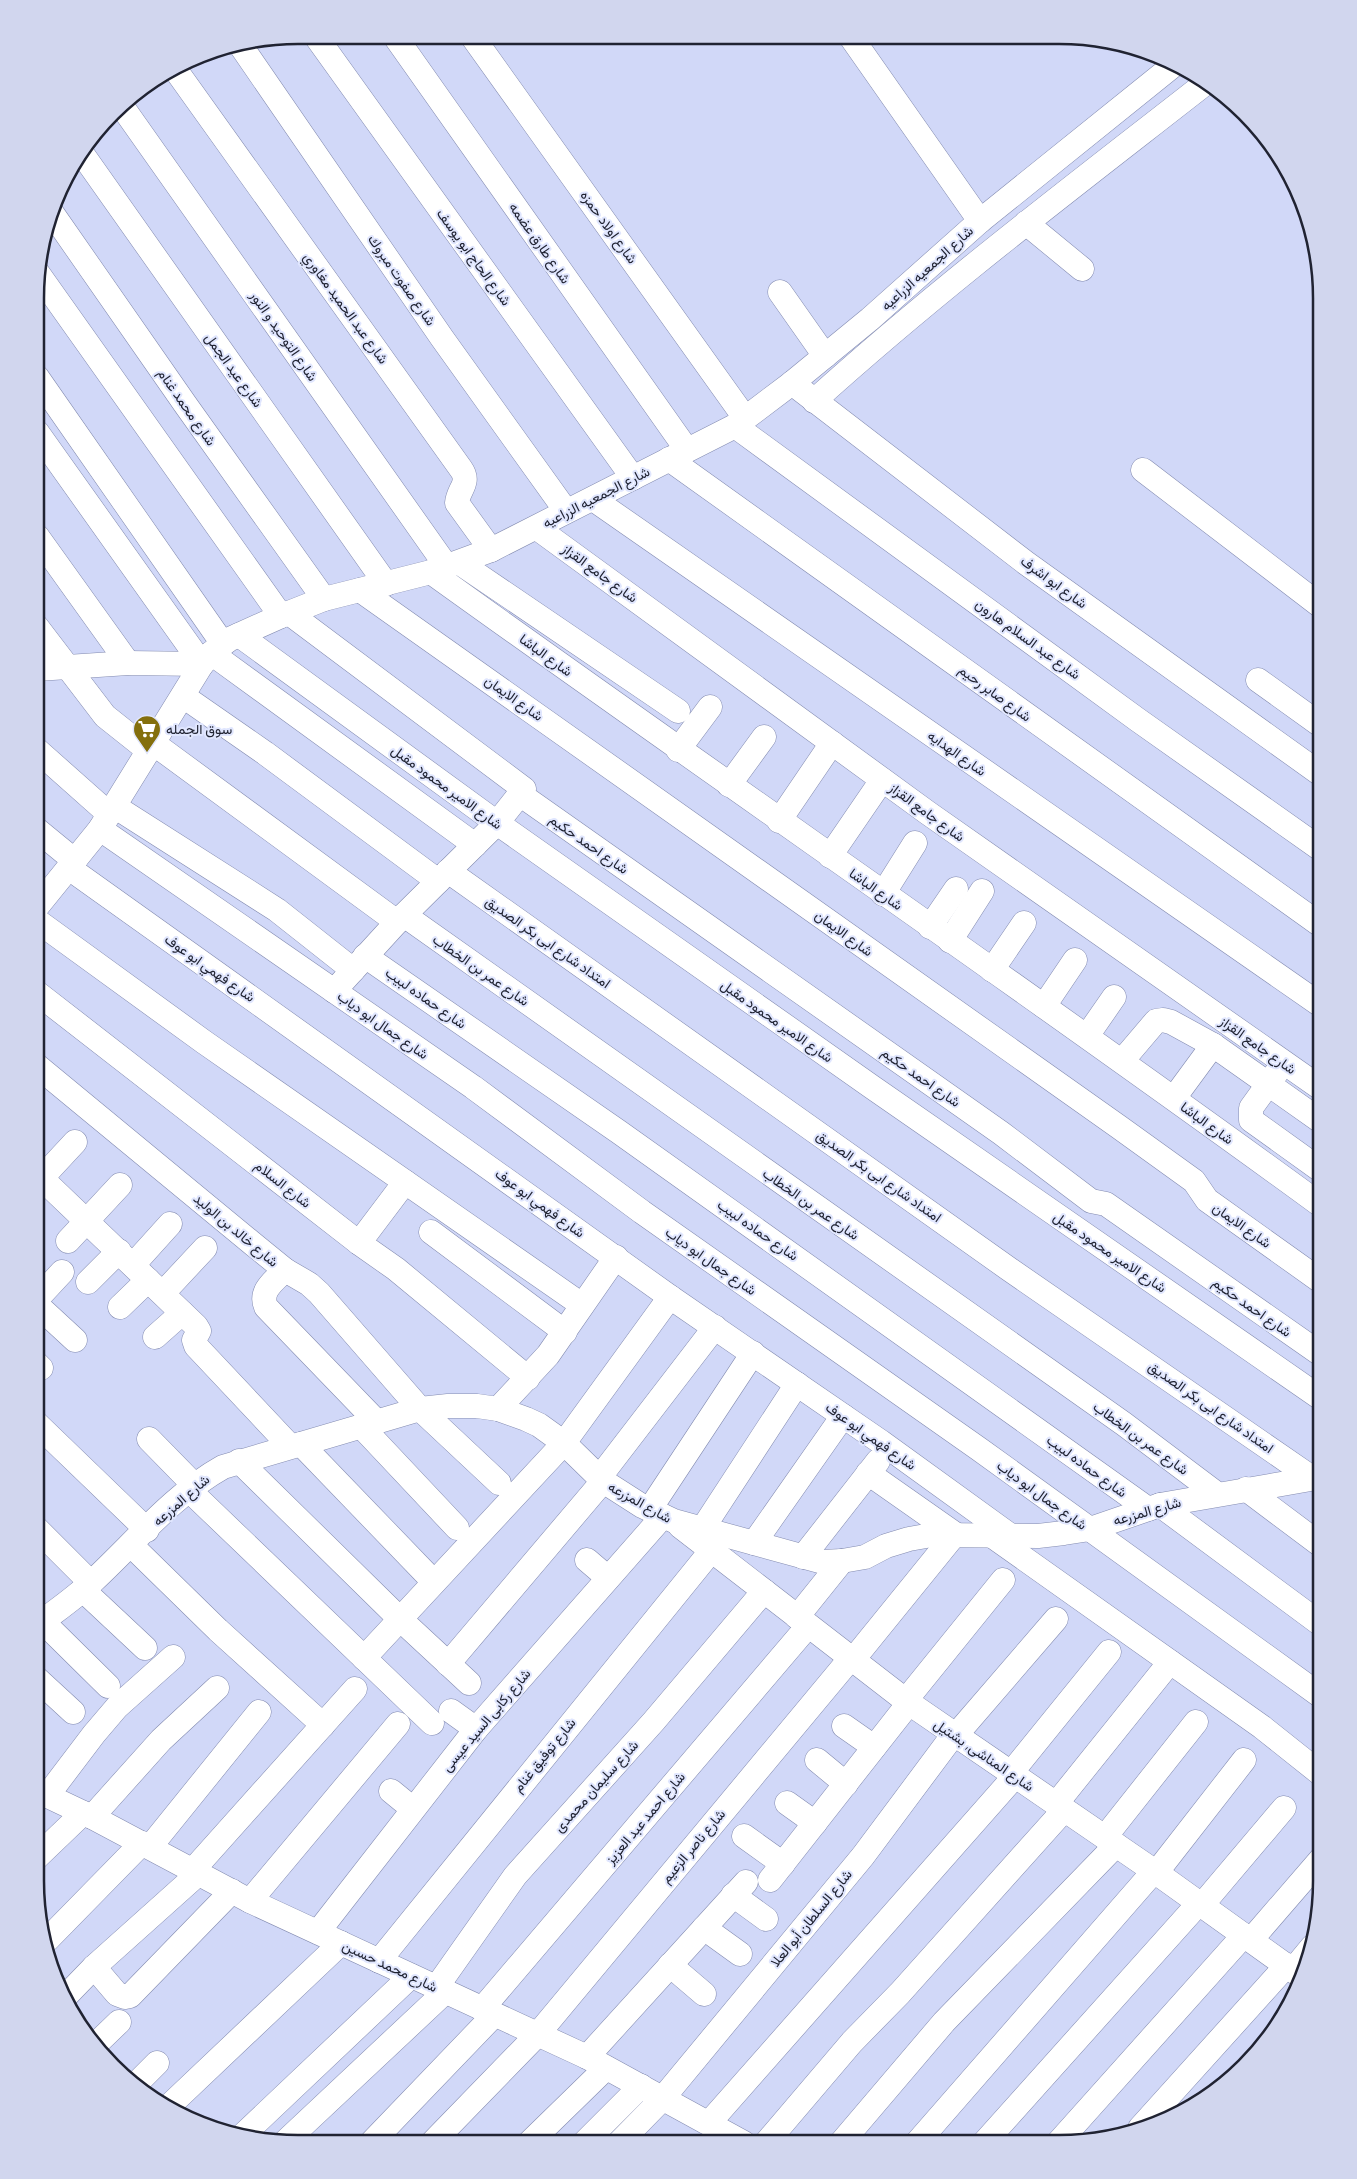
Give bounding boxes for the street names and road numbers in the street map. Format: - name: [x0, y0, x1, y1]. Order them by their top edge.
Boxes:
- street label: شارع اولاد حمزه: [575, 187, 642, 268]
- street label: شارع طارق عضمه: [504, 199, 575, 288]
- street label: شارع الحاج ابو يوسف: [431, 205, 515, 310]
- street label: شارع الجمعيه الزراعيه: [877, 222, 978, 316]
- street label: شارع صفوت مبروك: [362, 231, 440, 330]
- street label: شارع عبد الحميد مغاوري: [297, 249, 393, 369]
- street label: شارع التوحيد و النور: [244, 287, 322, 386]
- street label: شارع عيد الجمل: [199, 329, 267, 412]
- street label: شارع محمد غنام: [152, 365, 220, 450]
- street label: شارع الجمعيه الزراعيه: [539, 462, 654, 534]
- street label: شارع جامع القزاز: [557, 539, 641, 608]
- street label: شارع ابو اشرف: [1016, 552, 1091, 614]
- street label: شارع عبد السلام هارون: [971, 595, 1084, 685]
- street label: شارع الباشا: [515, 630, 576, 682]
- street label: شارع صابر رحيم: [954, 661, 1035, 727]
- street label: شارع الايمان: [480, 671, 547, 726]
- street label: شارع الهدايه: [923, 726, 990, 781]
- street label: شارع الامير محمود مقبل: [387, 741, 506, 835]
- street label: شارع جامع القزاز: [884, 778, 968, 847]
- street label: شارع احمد حكيم: [545, 810, 632, 879]
- street label: شارع الباشا: [845, 864, 906, 916]
- street label: امتداد شارع ابى بكر الصديق: [481, 892, 614, 994]
- street label: شارع الايمان: [810, 906, 877, 962]
- street label: شارع فهمي ابو عوف: [159, 930, 259, 1008]
- street label: شارع عمر بن الخطاب: [428, 930, 533, 1012]
- street label: شارع حماده لبيب: [381, 963, 470, 1034]
- street label: شارع الامير محمود مقبل: [716, 976, 837, 1068]
- street label: شارع جمال ابو دياب: [333, 987, 432, 1065]
- street label: شارع جامع القزاز: [1214, 1011, 1300, 1080]
- street label: شارع احمد حكيم: [877, 1043, 964, 1112]
- street label: شارع الباشا: [1176, 1098, 1237, 1150]
- street label: امتداد شارع ابى بكر الصديق: [812, 1126, 945, 1228]
- street label: شارع السلام: [250, 1156, 315, 1213]
- street label: شارع فهمي ابو عوف: [490, 1164, 588, 1244]
- street label: شارع عمر بن الخطاب: [758, 1164, 863, 1246]
- street label: شارع خالد بن الوليد: [189, 1189, 282, 1272]
- street label: شارع حماده لبيب: [713, 1195, 802, 1266]
- street label: شارع الايمان: [1208, 1198, 1275, 1253]
- street label: شارع الامير محمود مقبل: [1049, 1207, 1170, 1298]
- street label: شارع جمال ابو دياب: [661, 1223, 760, 1301]
- street label: شارع احمد حكيم: [1208, 1273, 1295, 1342]
- street label: امتداد شارع ابى بكر الصديق: [1144, 1357, 1277, 1459]
- street label: شارع عمر بن الخطاب: [1089, 1397, 1192, 1480]
- street label: شارع فهمي ابو عوف: [820, 1398, 920, 1476]
- street label: شارع حماده لبيب: [1042, 1431, 1131, 1503]
- street label: شارع جمال ابو دياب: [992, 1456, 1091, 1535]
- street label: شارع المزرعه: [149, 1470, 215, 1531]
- street label: شارع المزرعه: [604, 1477, 675, 1529]
- street label: شارع المزرعه: [1111, 1493, 1184, 1531]
- street label: شارع ركابى السيد عيسى: [438, 1665, 536, 1777]
- street label: شارع توفيق غنام: [509, 1714, 581, 1797]
- street label: شارع المناشى, بشتيل: [929, 1715, 1038, 1797]
- street label: شارع سليمان محمدى: [550, 1736, 644, 1837]
- street label: شارع احمد عبد العزيز: [600, 1768, 690, 1870]
- street label: شارع ناصر الزعيم: [657, 1805, 731, 1888]
- street label: شارع السلطان أبو العلا: [766, 1866, 857, 1972]
- street label: شارع محمد حسين: [339, 1936, 441, 1998]

